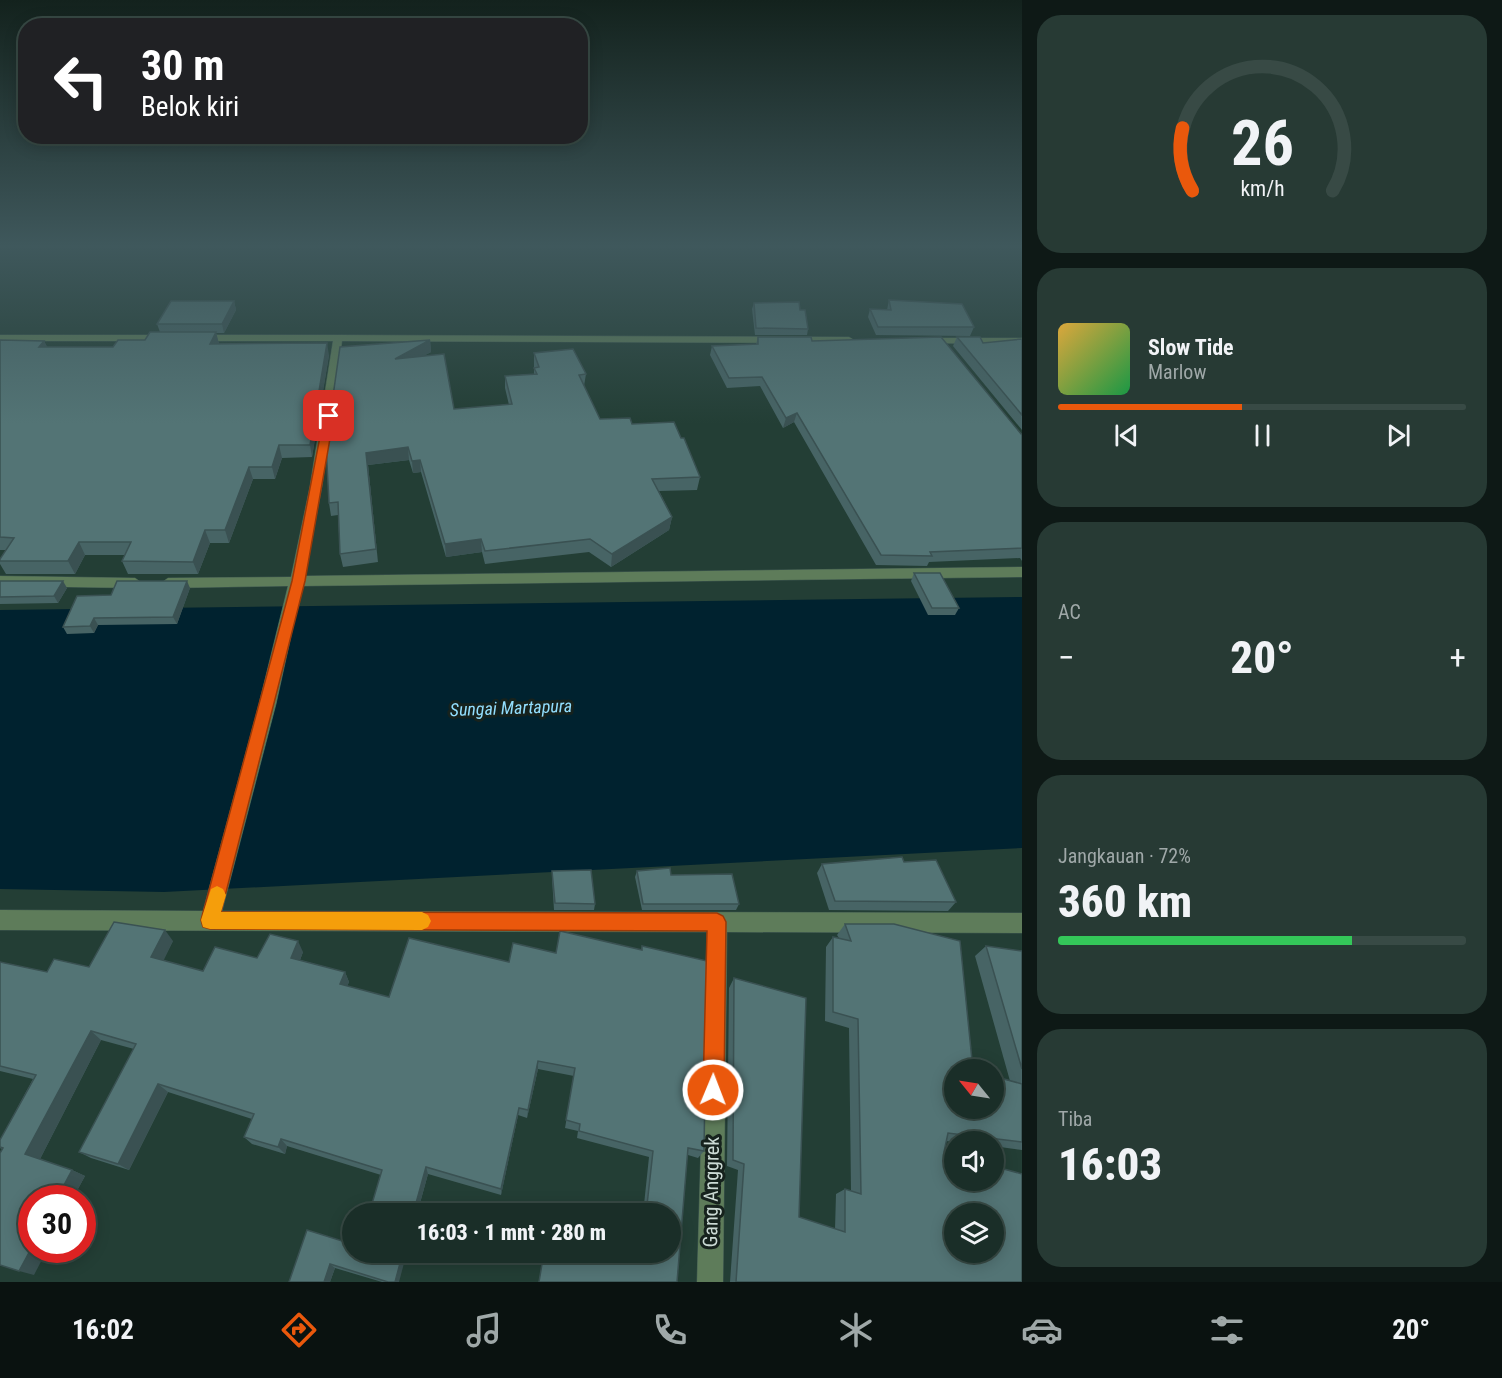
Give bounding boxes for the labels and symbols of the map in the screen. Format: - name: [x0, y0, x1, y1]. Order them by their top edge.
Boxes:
- pin: [303, 390, 354, 441]
- water label: Sungai Martapura: [450, 695, 572, 720]
- position arrow: [681, 1058, 745, 1122]
- north arrow: [944, 1059, 1004, 1119]
- street label: Gang Anggrek: [698, 1136, 724, 1248]
- speed limit sign: 30: [18, 1185, 96, 1263]

